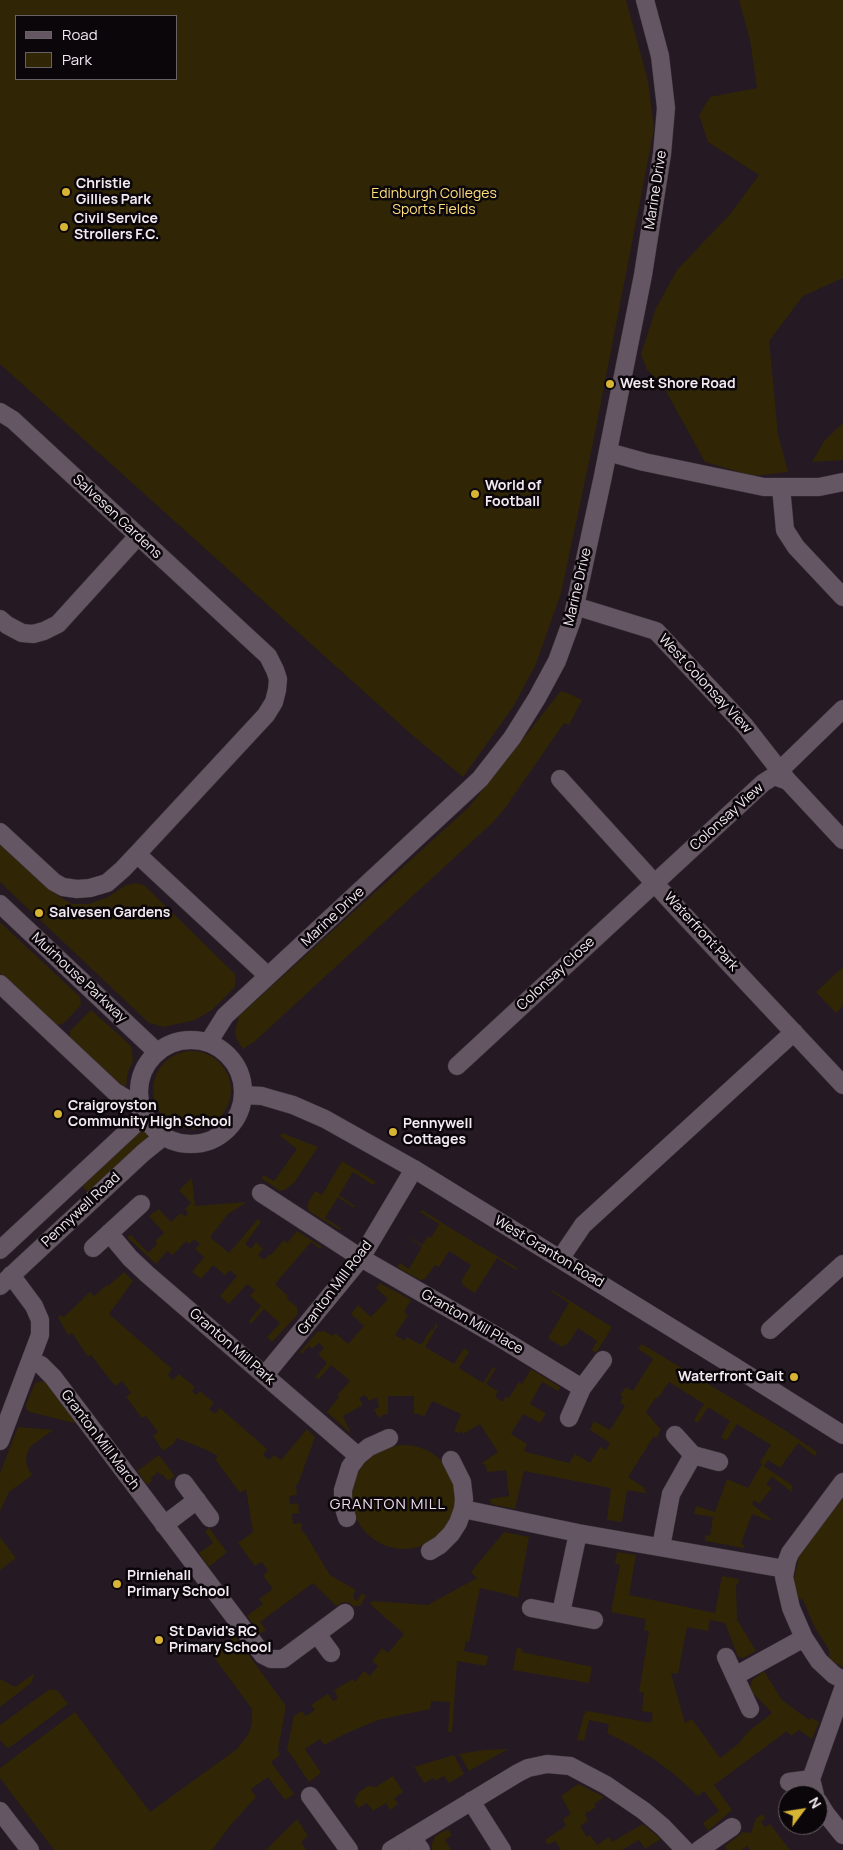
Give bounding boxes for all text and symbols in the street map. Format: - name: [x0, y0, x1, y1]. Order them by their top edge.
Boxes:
- legend: [15, 15, 178, 80]
- text: Road: [62, 24, 98, 45]
- text: Park: [62, 49, 92, 70]
- street label: Marine Drive: [641, 149, 671, 231]
- place label: Christie Gillies Park: [76, 176, 151, 208]
- marker: Christie Gillies Park: [60, 186, 72, 198]
- park label: Edinburgh Colleges Sports Fields: [371, 186, 497, 218]
- place label: Civil Service Strollers F.C.: [74, 211, 159, 243]
- marker: Civil Service Strollers F.C.: [58, 221, 70, 233]
- place label: West Shore Road: [620, 376, 736, 392]
- marker: West Shore Road: [604, 378, 616, 390]
- street label: Salvesen Gardens: [69, 471, 165, 563]
- place label: World of Football: [485, 478, 541, 511]
- marker: World of Football: [469, 488, 481, 500]
- street label: Marine Drive: [561, 546, 595, 628]
- street label: West Colonsay View: [655, 631, 755, 737]
- street label: Colonsay View: [687, 780, 767, 854]
- street label: Marine Drive: [298, 884, 368, 950]
- street label: Waterfront Park: [660, 889, 742, 975]
- place label: Salvesen Gardens: [49, 905, 170, 921]
- marker: Salvesen Gardens: [33, 907, 45, 919]
- street label: Muirhouse Parkway: [28, 929, 130, 1027]
- street label: Colonsay Close: [514, 934, 598, 1014]
- place label: Craigroyston Community High School: [68, 1098, 232, 1130]
- marker: Craigroyston Community High School: [52, 1108, 64, 1120]
- place label: Pennywell Cottages: [403, 1116, 472, 1148]
- marker: Pennywell Cottages: [387, 1126, 399, 1138]
- street label: Pennywell Road: [38, 1169, 124, 1251]
- street label: West Granton Road: [491, 1213, 607, 1291]
- street label: Granton Mill Road: [294, 1238, 376, 1338]
- street label: Granton Mill Place: [418, 1286, 526, 1358]
- street label: Granton Mill Park: [186, 1305, 278, 1389]
- place label: Waterfront Gait: [678, 1369, 784, 1385]
- marker: Waterfront Gait: [788, 1371, 800, 1383]
- street label: Granton Mill March: [57, 1387, 143, 1493]
- district label: GRANTON MILL: [328, 1496, 448, 1514]
- place label: Pirniehall Primary School: [127, 1568, 229, 1600]
- marker: Pirniehall Primary School: [111, 1578, 123, 1590]
- place label: St David's RC Primary School: [169, 1624, 271, 1656]
- marker: St David's RC Primary School: [153, 1634, 165, 1646]
- north arrow: [778, 1785, 828, 1835]
- text: N: [805, 1793, 826, 1812]

